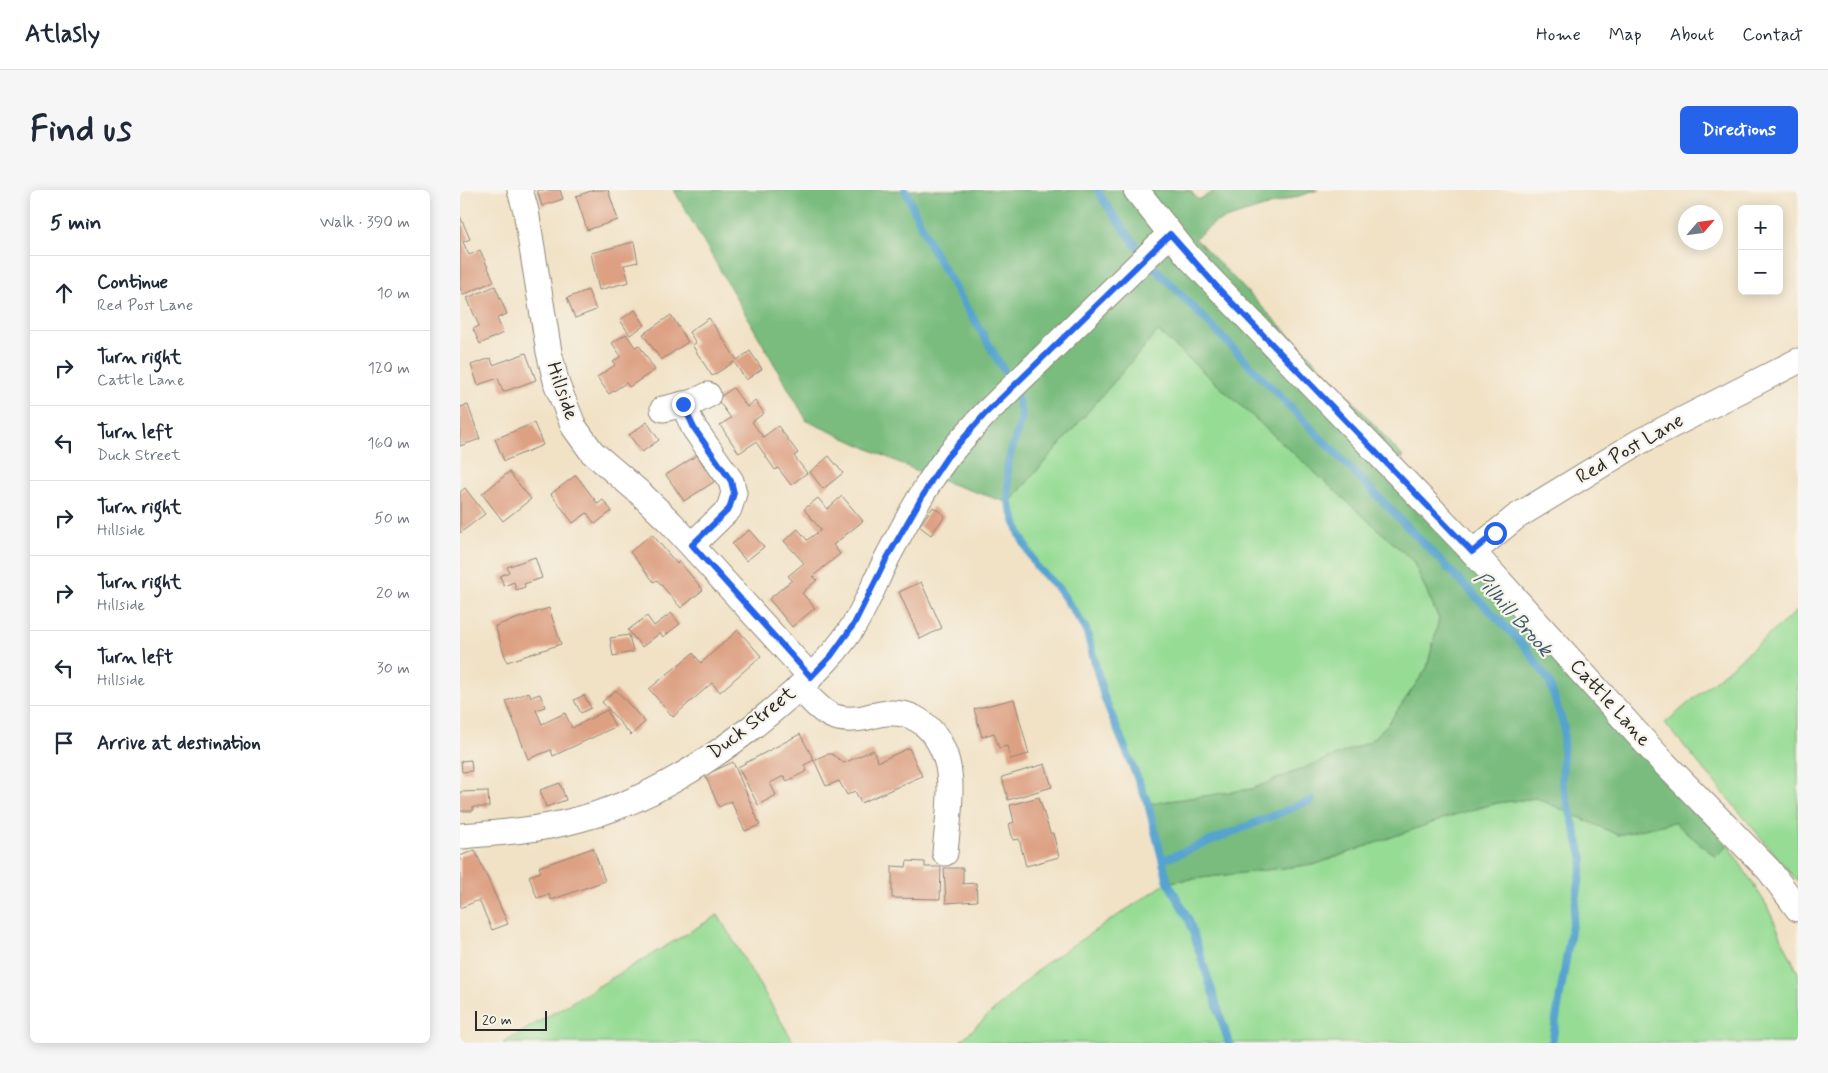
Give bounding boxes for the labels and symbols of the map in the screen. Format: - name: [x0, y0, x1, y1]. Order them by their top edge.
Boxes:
- north arrow: [1678, 205, 1723, 250]
- street label: Hillside: [539, 358, 585, 424]
- route end: [672, 393, 695, 416]
- street label: Red Post Lane: [1571, 407, 1689, 491]
- route start: [1484, 522, 1507, 545]
- water label: Pillhill Brook: [1467, 565, 1560, 664]
- street label: Cattle Lane: [1563, 653, 1657, 753]
- street label: Duck Street: [702, 680, 802, 766]
- scale bar: [475, 1008, 548, 1031]

